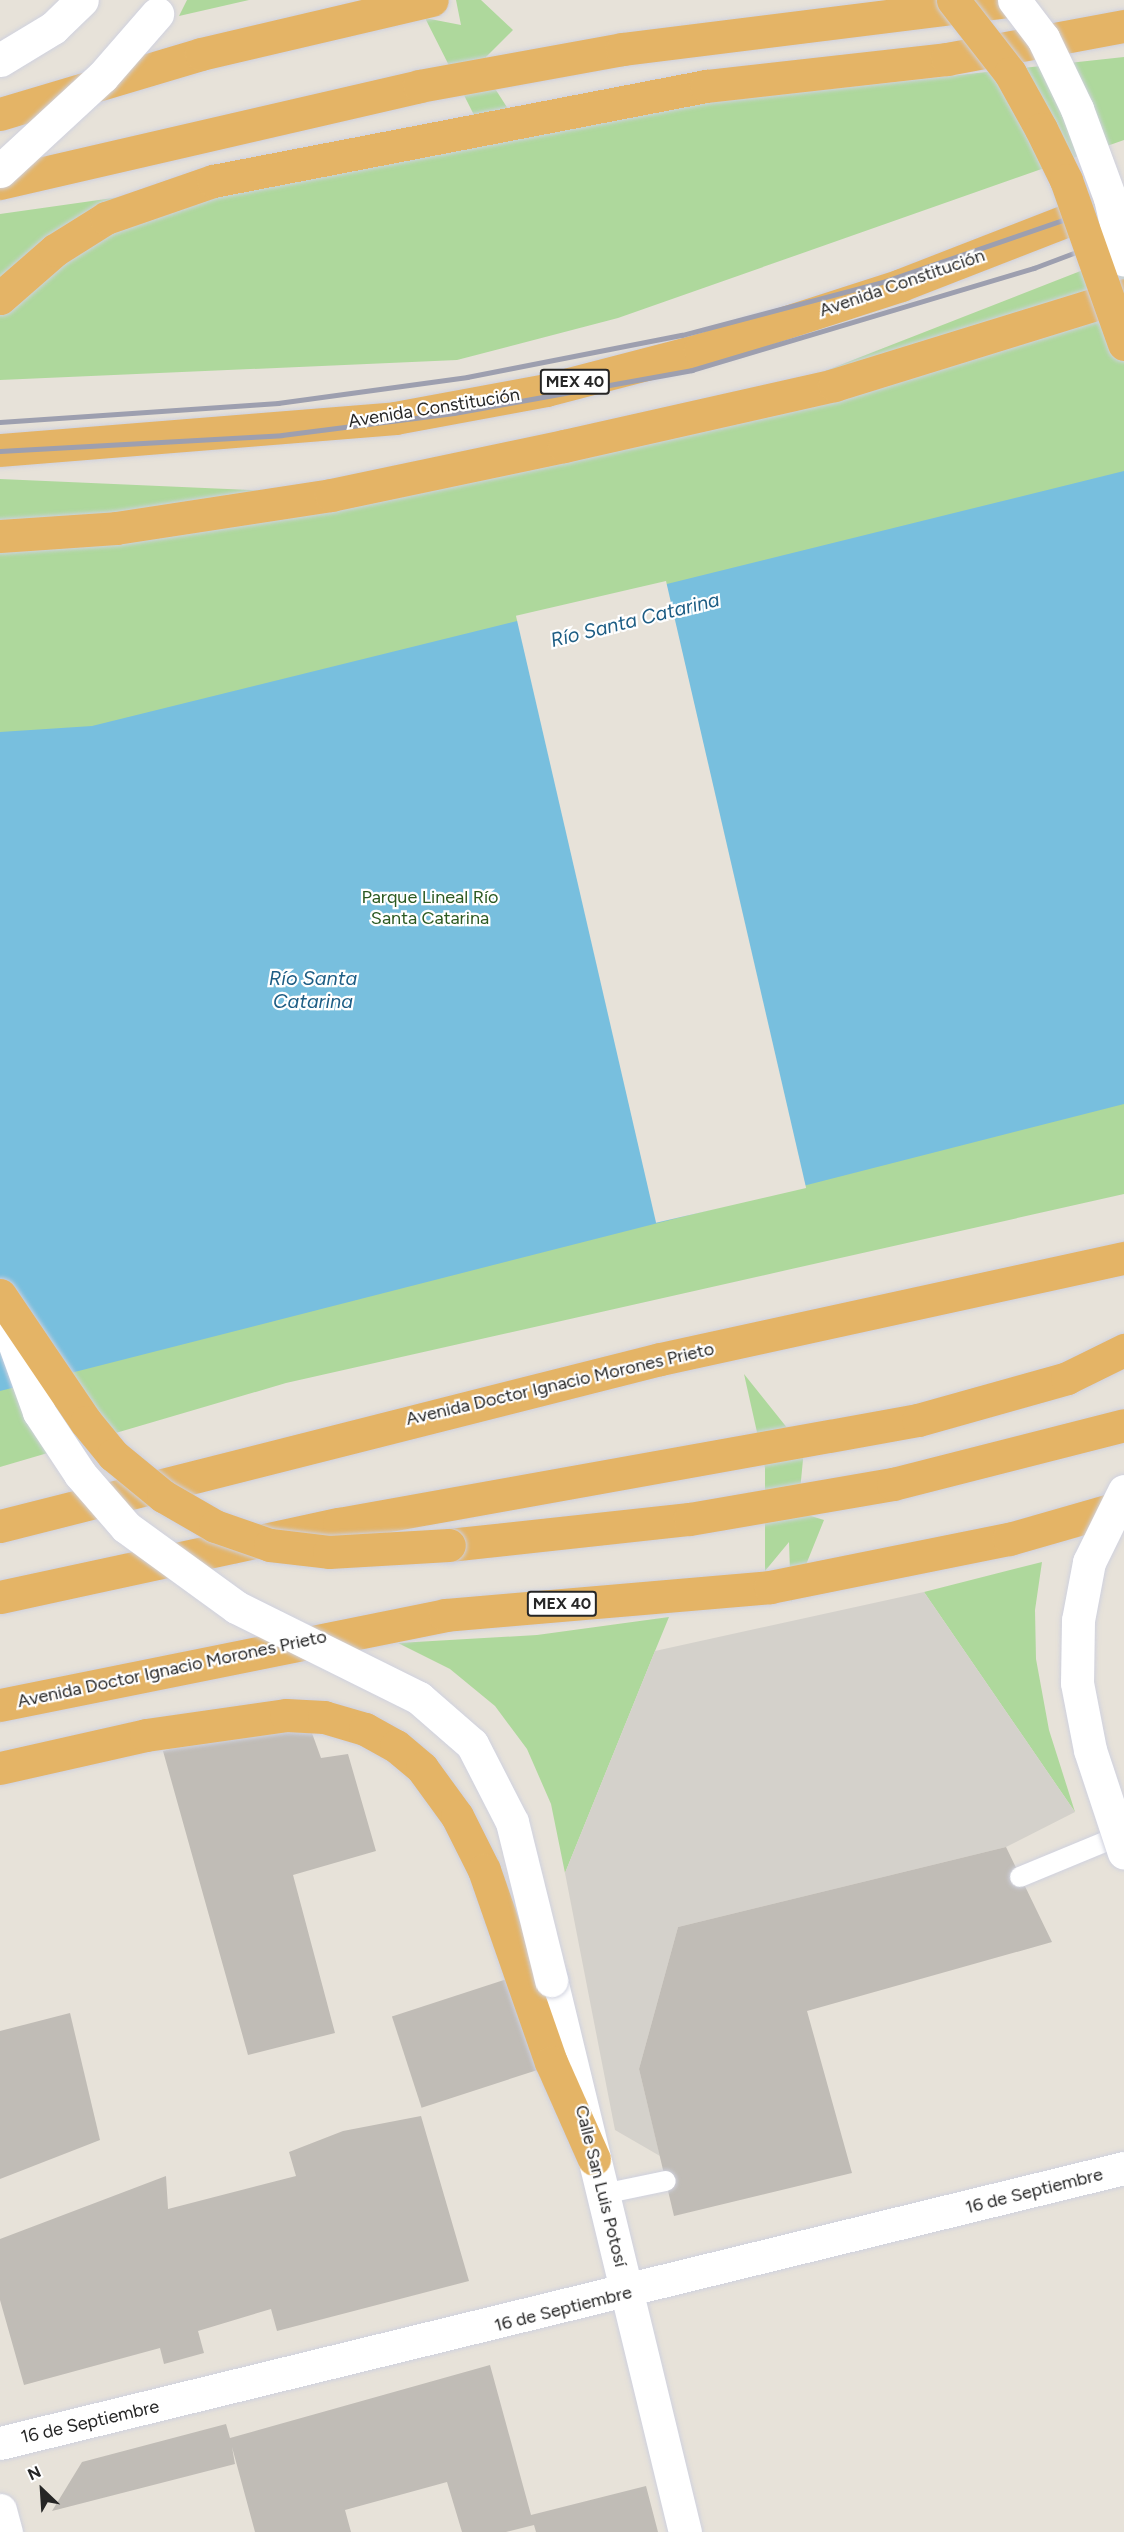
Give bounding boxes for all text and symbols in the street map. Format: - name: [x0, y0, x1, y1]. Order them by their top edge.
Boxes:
- street label: Avenida Constitución: [816, 245, 988, 321]
- road number: MEX 40: [539, 369, 611, 395]
- street label: Avenida Constitución: [347, 384, 521, 432]
- water label: Río Santa Catarina: [548, 587, 722, 653]
- park label: Parque Lineal Río Santa Catarina: [361, 887, 499, 930]
- water label: Río Santa Catarina: [269, 967, 357, 1014]
- street label: Avenida Doctor Ignacio Morones Prieto: [404, 1338, 716, 1430]
- road number: MEX 40: [526, 1591, 598, 1617]
- street label: Avenida Doctor Ignacio Morones Prieto: [15, 1626, 329, 1712]
- street label: Calle San Luis Potosí: [570, 2103, 632, 2269]
- street label: 16 de Septiembre: [963, 2163, 1105, 2219]
- street label: 16 de Septiembre: [492, 2281, 634, 2337]
- street label: 16 de Septiembre: [19, 2396, 161, 2448]
- north arrow: [12, 2460, 72, 2520]
- text: N: [25, 2462, 44, 2484]

